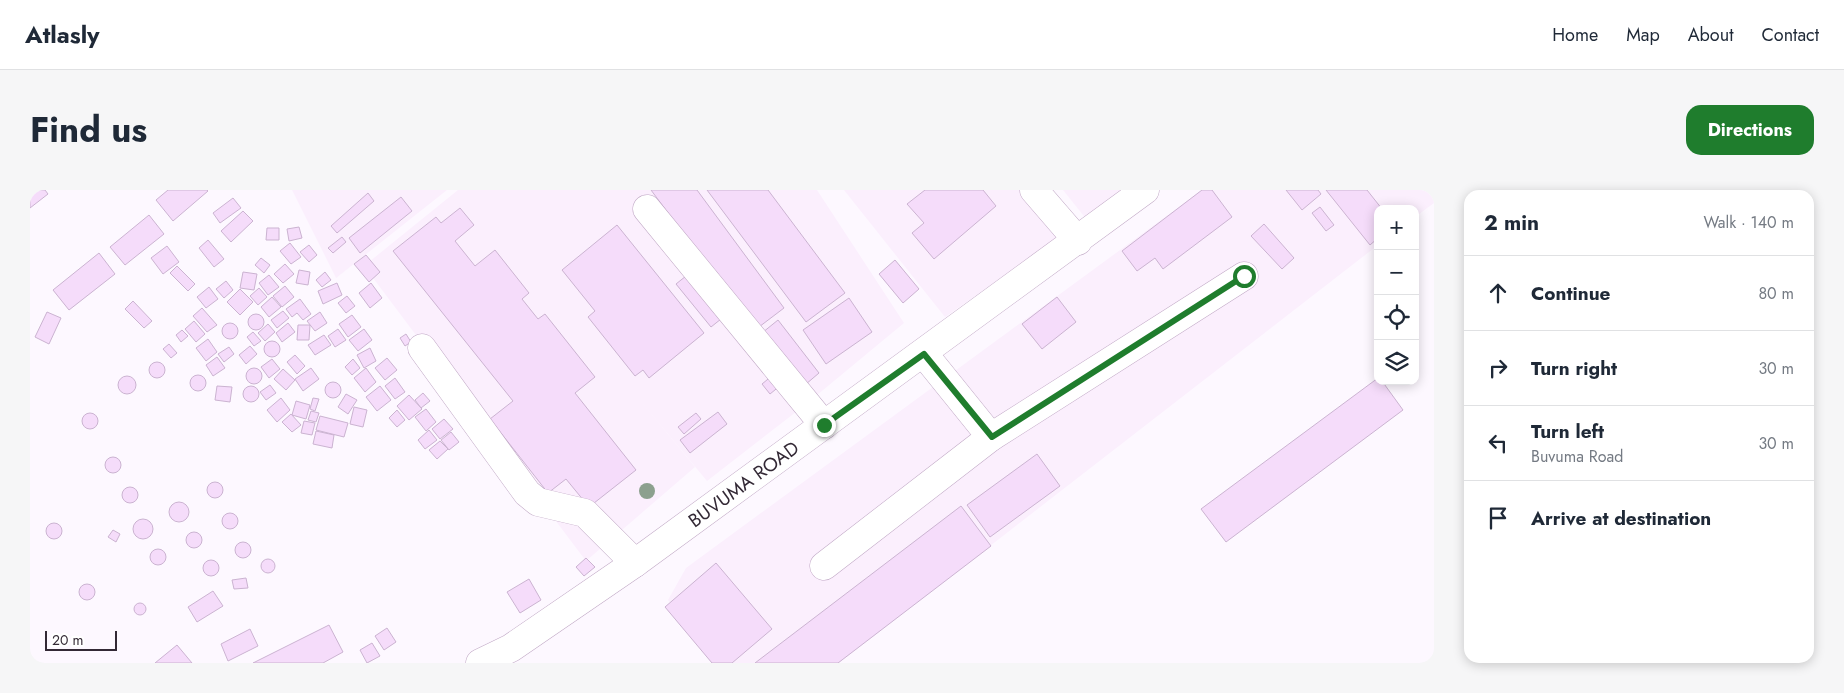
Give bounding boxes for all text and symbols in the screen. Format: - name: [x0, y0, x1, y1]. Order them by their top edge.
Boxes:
- text: Atlasly: [25, 17, 100, 52]
- text: Home: [1552, 22, 1598, 48]
- text: Map: [1626, 22, 1660, 48]
- text: About: [1688, 22, 1733, 48]
- text: Contact: [1761, 22, 1819, 48]
- text: Find us: [30, 105, 147, 155]
- button: Directions: [1686, 105, 1814, 155]
- map controls: [1374, 205, 1419, 385]
- button: +: [1374, 205, 1419, 250]
- text: 2 min: [1484, 208, 1539, 238]
- text: Walk · 140 m: [1704, 211, 1794, 234]
- button: −: [1374, 250, 1419, 295]
- route start: [1233, 265, 1256, 288]
- icon: ahead: [1484, 279, 1512, 307]
- text: Continue: [1531, 280, 1610, 307]
- text: 80 m: [1758, 282, 1794, 305]
- button: locate: [1374, 295, 1419, 340]
- button: layers: [1374, 340, 1419, 385]
- icon: right: [1484, 354, 1512, 382]
- text: Turn right: [1531, 355, 1617, 382]
- text: 30 m: [1758, 357, 1794, 380]
- route end: [813, 414, 836, 437]
- text: Turn left: [1531, 418, 1604, 445]
- icon: left: [1484, 429, 1512, 457]
- text: 30 m: [1758, 432, 1794, 455]
- street label: BUVUMA ROAD: [682, 434, 804, 533]
- text: Buvuma Road: [1531, 445, 1623, 468]
- icon: arrive: [1484, 504, 1512, 532]
- text: Arrive at destination: [1531, 505, 1711, 532]
- scale bar: [45, 628, 118, 651]
- text: 20 m: [52, 630, 84, 650]

